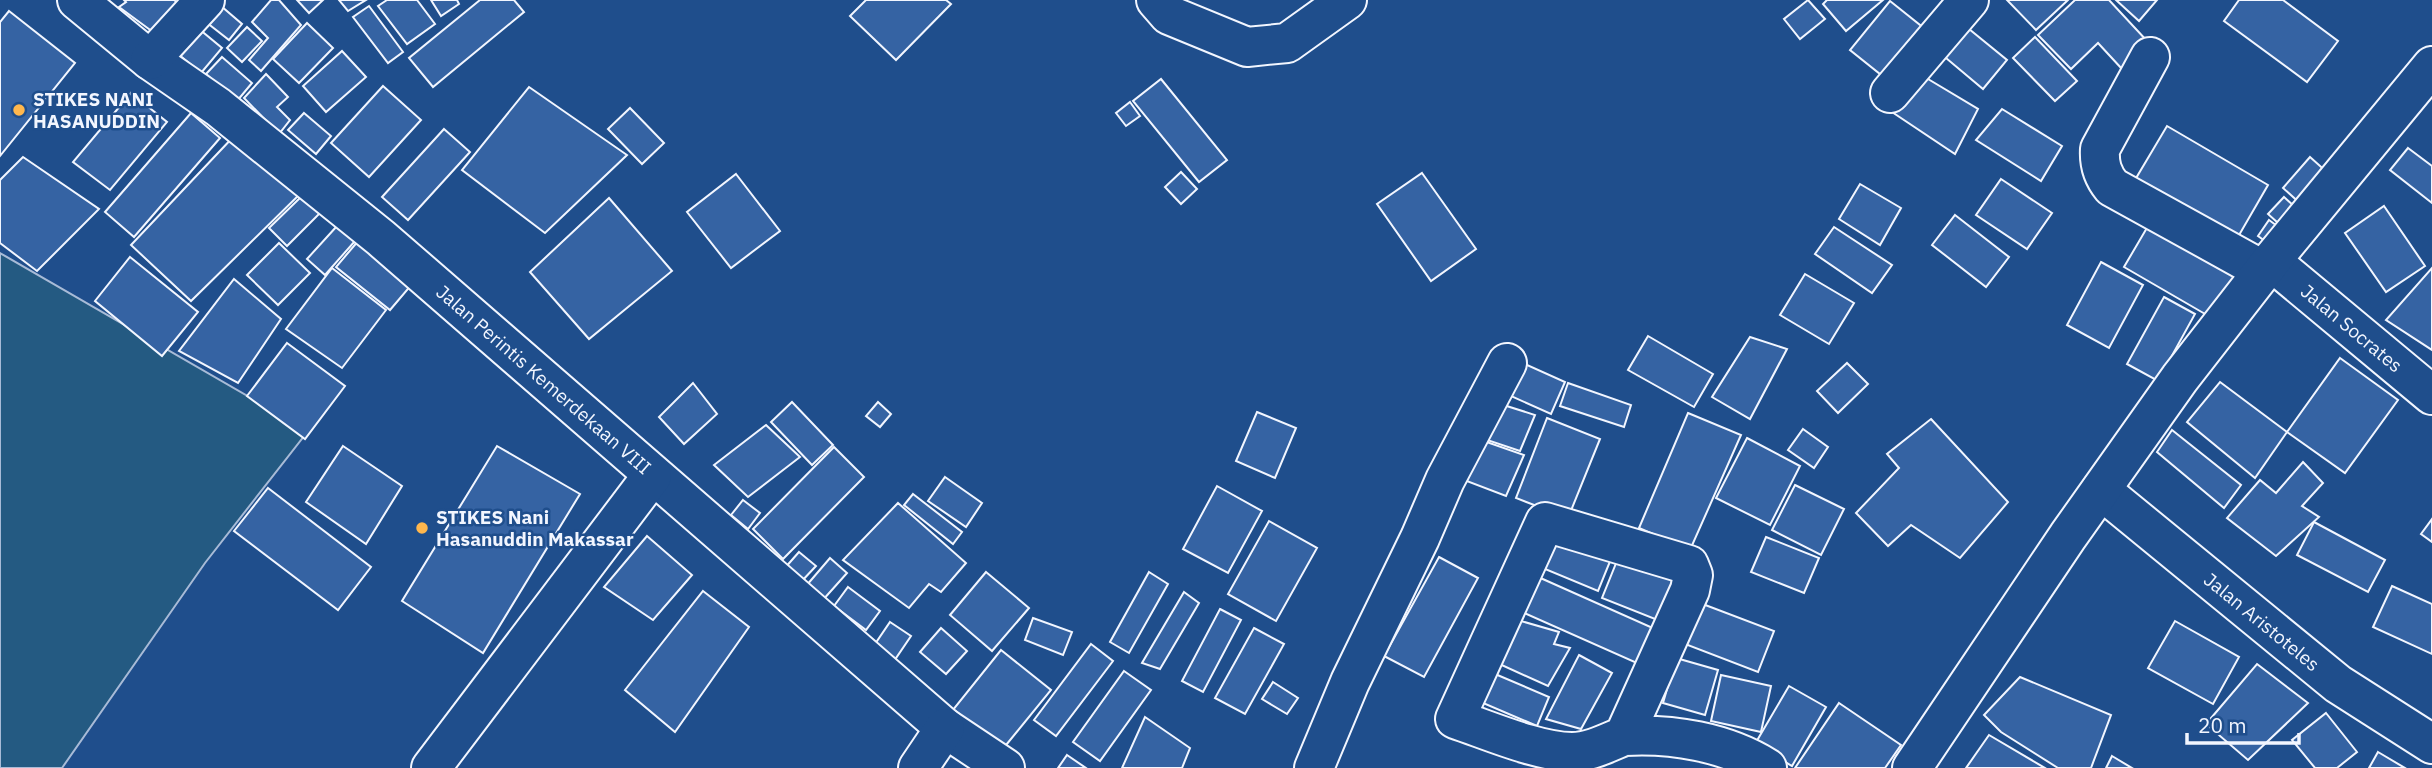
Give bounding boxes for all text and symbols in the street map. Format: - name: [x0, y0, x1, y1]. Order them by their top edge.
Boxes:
- place label: STIKES NANI HASANUDDIN: [33, 87, 160, 133]
- marker: STIKES NANI HASANUDDIN: [11, 102, 27, 118]
- street label: Jalan Socrates: [2296, 279, 2407, 377]
- street label: Jalan Perintis Kemerdekaan VIII: [431, 280, 656, 479]
- place label: STIKES Nani Hasanuddin Makassar: [436, 505, 634, 551]
- marker: STIKES Nani Hasanuddin Makassar: [414, 520, 430, 536]
- street label: Jalan Aristoteles: [2199, 567, 2325, 676]
- scale bar: [2187, 702, 2299, 746]
- text: 20 m: [2198, 711, 2247, 739]

